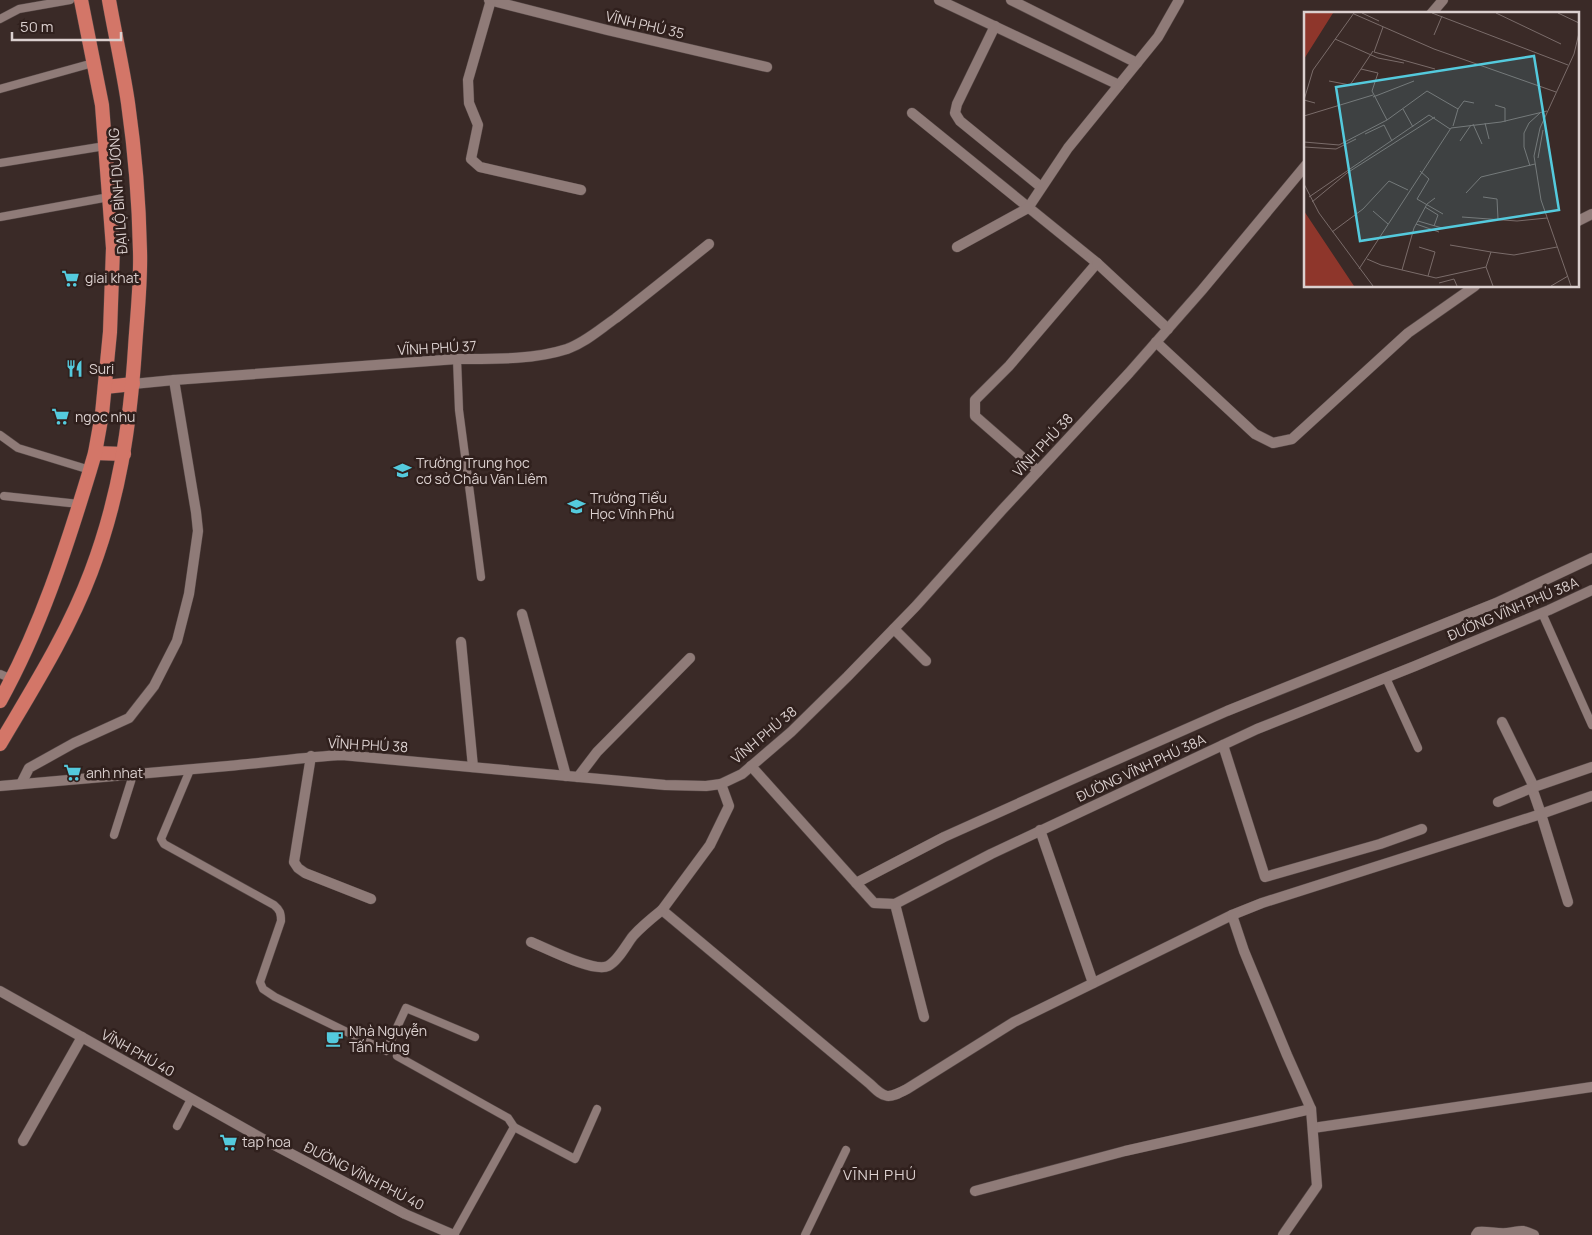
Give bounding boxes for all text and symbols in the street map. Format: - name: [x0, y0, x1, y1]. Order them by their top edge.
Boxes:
- street label: VĨNH PHÚ 35: [604, 6, 686, 43]
- scale bar: [12, 10, 121, 42]
- inset map: [1304, 12, 1580, 288]
- text: 50 m: [20, 16, 54, 37]
- street label: ĐẠI LỘ BÌNH DƯƠNG: [104, 127, 131, 255]
- supermarket icon: giai khat: [61, 268, 81, 288]
- place label: giai khat: [85, 268, 139, 287]
- street label: VĨNH PHÚ 37: [397, 336, 477, 359]
- restaurant icon: Suri: [65, 359, 85, 379]
- place label: Suri: [89, 359, 114, 378]
- supermarket icon: ngoc nhu: [51, 407, 71, 427]
- place label: ngoc nhu: [75, 407, 135, 426]
- street label: VĨNH PHÚ 38: [1008, 409, 1077, 480]
- place label: Trường Trung học cơ sở Châu Văn Liêm: [416, 453, 547, 488]
- school or university icon: Trường Trung học cơ sở Châu Văn Liêm: [392, 461, 412, 481]
- place label: Trường Tiểu Học Vĩnh Phú: [590, 488, 674, 523]
- school or university icon: Trường Tiểu Học Vĩnh Phú: [566, 496, 586, 516]
- street label: ĐƯỜNG VĨNH PHÚ 38A: [1444, 572, 1581, 645]
- street label: VĨNH PHÚ 38: [727, 702, 801, 768]
- street label: ĐƯỜNG VĨNH PHÚ 38A: [1073, 729, 1209, 806]
- street label: VĨNH PHÚ 38: [327, 733, 409, 756]
- supermarket icon: anh nhat: [62, 763, 82, 783]
- place label: anh nhat: [86, 763, 144, 782]
- place label: Nhà Nguyễn Tấn Hưng: [349, 1021, 427, 1056]
- street label: VĨNH PHÚ 40: [98, 1025, 178, 1081]
- cafe icon: Nhà Nguyễn Tấn Hưng: [325, 1029, 345, 1049]
- supermarket icon: tap hoa: [218, 1132, 238, 1152]
- place label: tap hoa: [242, 1132, 291, 1151]
- street label: ĐƯỜNG VĨNH PHÚ 40: [301, 1137, 428, 1214]
- district label: VĨNH PHÚ: [843, 1164, 917, 1185]

